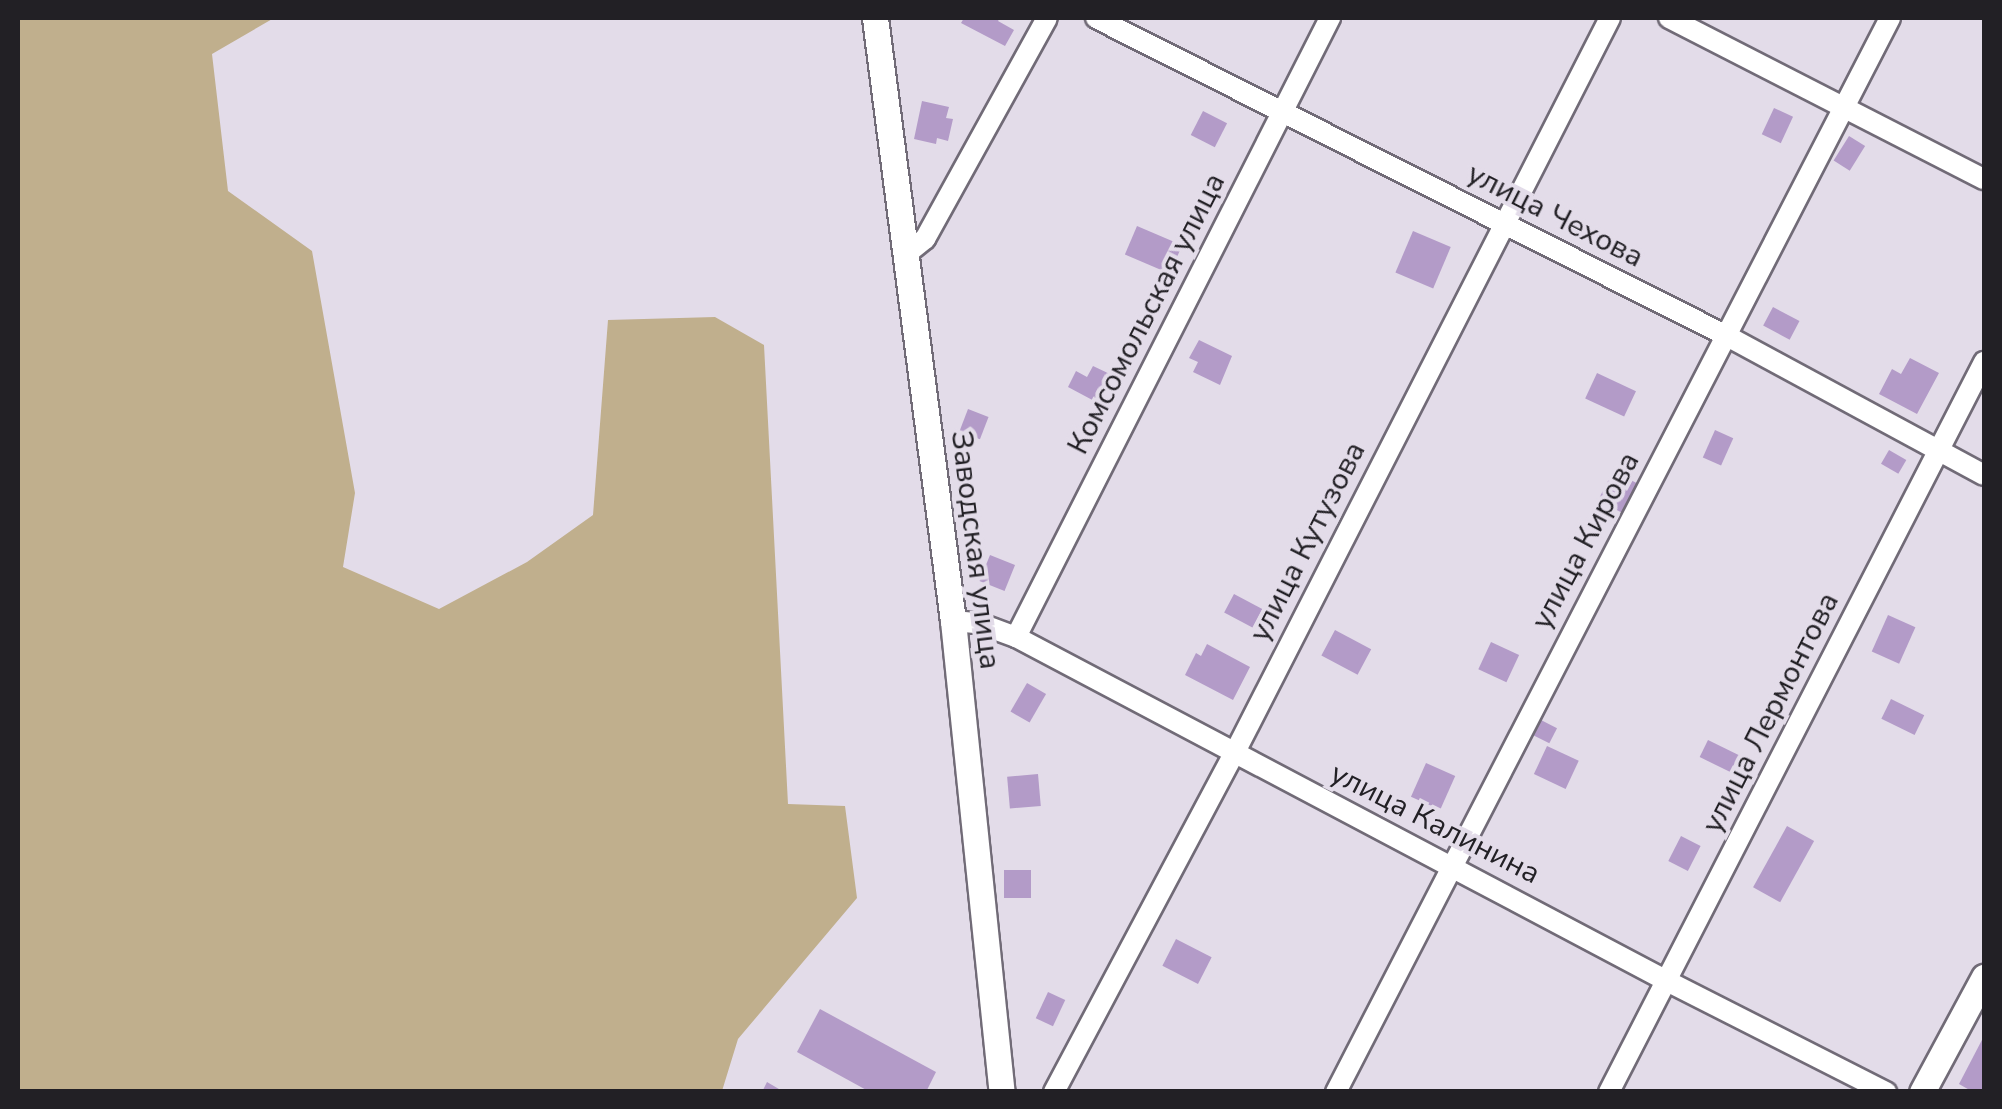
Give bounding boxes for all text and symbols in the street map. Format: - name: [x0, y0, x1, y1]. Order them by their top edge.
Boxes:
- street label: улица Чехова: [1461, 156, 1649, 276]
- street label: Комсомольская улица: [1060, 168, 1234, 460]
- street label: Заводская улица: [942, 429, 1008, 671]
- street label: улица Кутузова: [1242, 436, 1374, 648]
- street label: улица Кирова: [1524, 446, 1648, 636]
- street label: улица Лермонтова: [1695, 587, 1847, 839]
- street label: улица Калинина: [1324, 756, 1546, 892]

